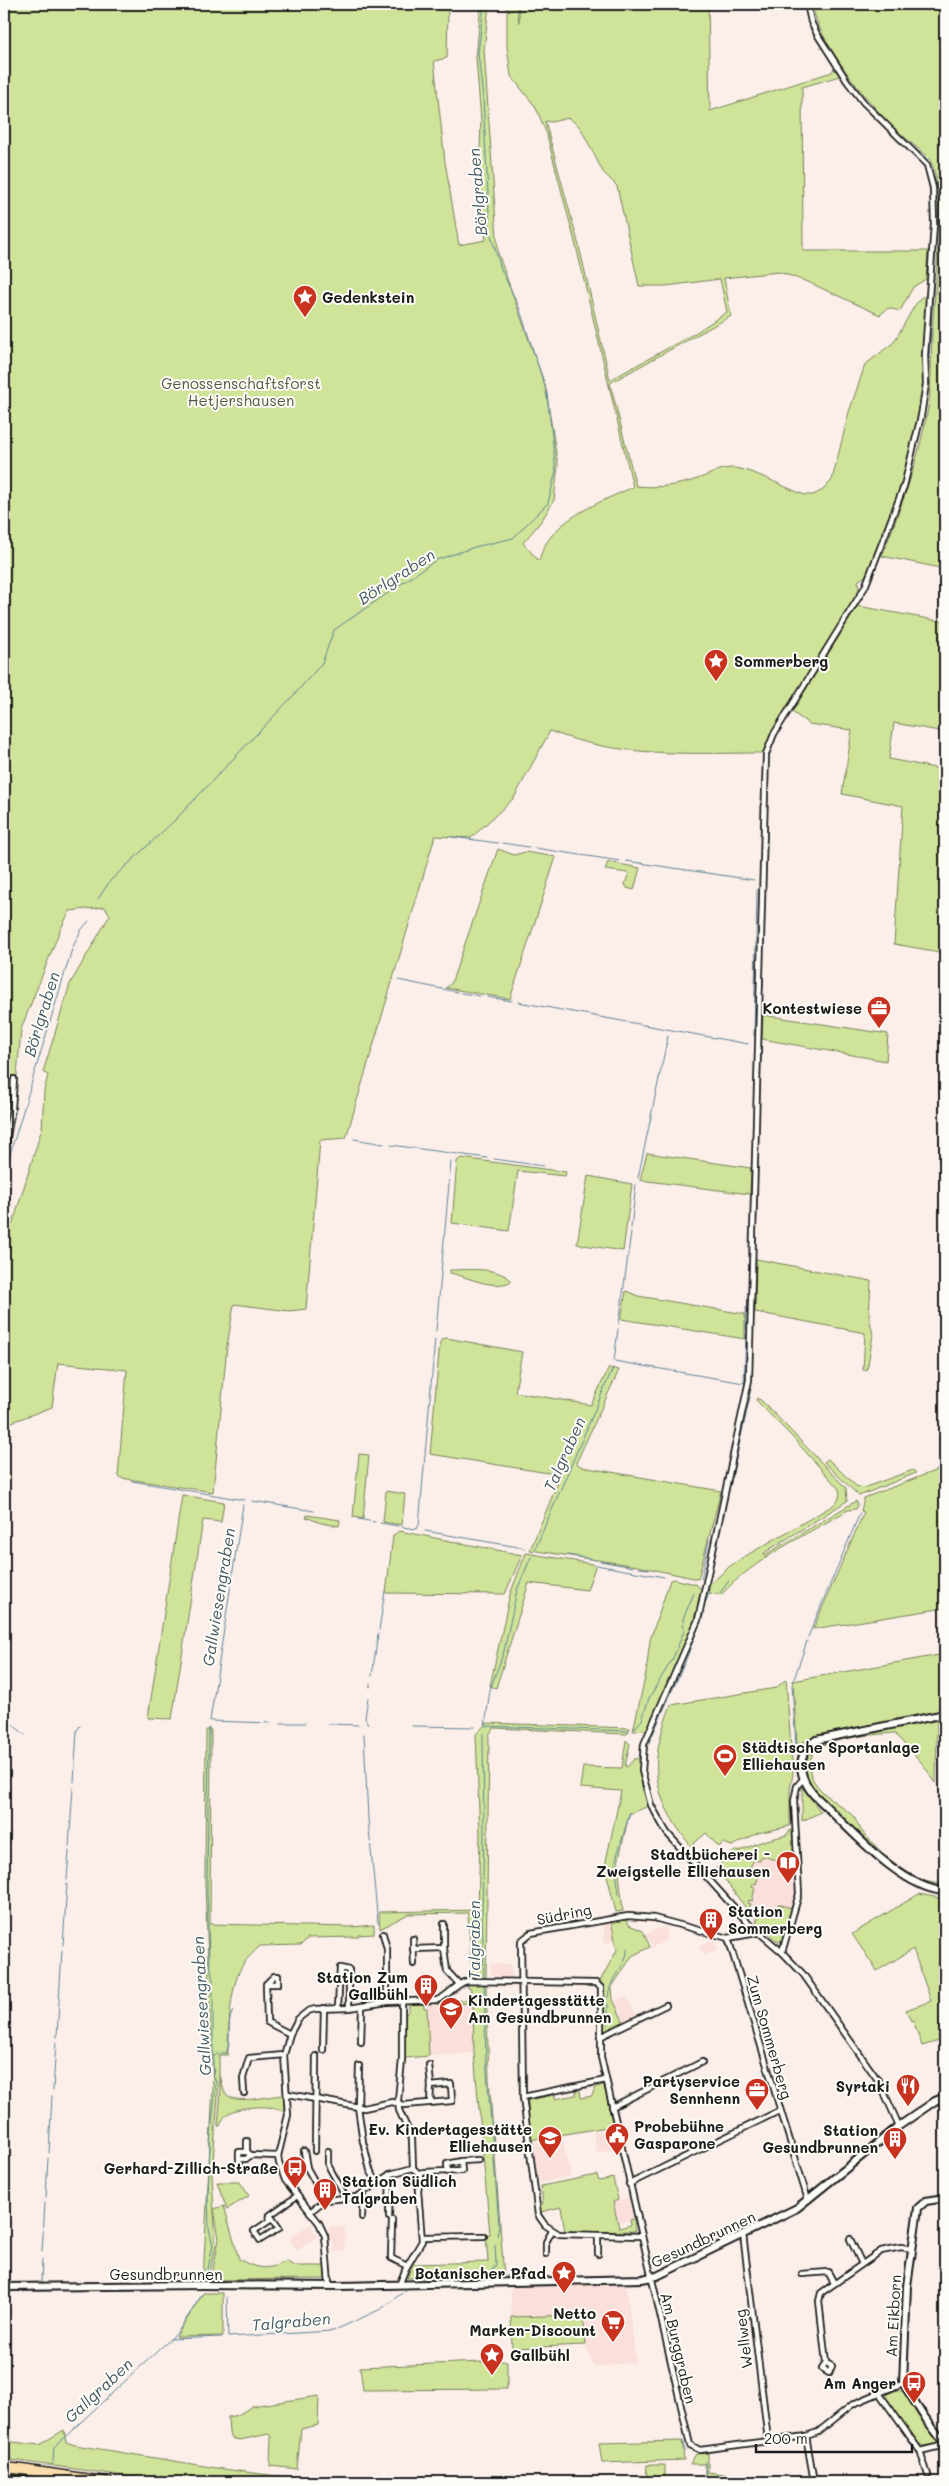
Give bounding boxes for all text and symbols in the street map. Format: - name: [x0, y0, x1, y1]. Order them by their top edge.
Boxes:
- water label: Börlgraben: [463, 147, 491, 237]
- place icon: Gedenkstein: [292, 284, 318, 318]
- place label: Gedenkstein: [322, 287, 414, 307]
- park label: Genossenschaftsforst Hetjershausen: [161, 373, 321, 410]
- water label: Börlgraben: [353, 543, 439, 609]
- place icon: Sommerberg: [703, 648, 729, 682]
- place label: Sommerberg: [734, 651, 828, 671]
- water label: Börlgraben: [18, 969, 64, 1059]
- office icon: Kontestwiese: [866, 995, 892, 1029]
- place label: Kontestwiese: [763, 998, 862, 1018]
- water label: Talgraben: [538, 1413, 590, 1494]
- water label: Gallwiesengraben: [197, 1526, 239, 1668]
- place label: Städtische Sportanlage Elliehausen: [742, 1737, 920, 1774]
- sports icon: Städtische Sportanlage Elliehausen: [712, 1743, 738, 1777]
- place label: Stadtbücherei - Zweigstelle Elliehausen: [596, 1844, 770, 1881]
- library icon: Stadtbücherei - Zweigstelle Elliehausen: [775, 1850, 801, 1884]
- street label: Südring: [535, 1899, 593, 1929]
- water label: Talgraben: [463, 1900, 484, 1980]
- place label: Station Sommerberg: [728, 1901, 822, 1938]
- building icon: Station Sommerberg: [698, 1907, 724, 1941]
- water label: Gallwiesengraben: [187, 1935, 215, 2076]
- place label: Station Zum Gallbühl: [317, 1967, 408, 2004]
- building icon: Station Zum Gallbühl: [413, 1973, 439, 2007]
- street label: Zum Sommerberg: [743, 1973, 797, 2102]
- place label: Kindertagesstätte Am Gesundbrunnen: [468, 1990, 611, 2027]
- school or university icon: Kindertagesstätte Am Gesundbrunnen: [438, 1996, 464, 2030]
- place label: Partyservice Sennhenn: [643, 2071, 740, 2108]
- restaurant icon: Syrtaki: [895, 2073, 921, 2107]
- place label: Syrtaki: [836, 2076, 890, 2096]
- office icon: Partyservice Sennhenn: [744, 2077, 770, 2111]
- place label: Probebühne Gasparone: [634, 2116, 724, 2153]
- place label: Ev. Kindertagesstätte Elliehausen: [368, 2119, 532, 2156]
- place label: Station Gesundbrunnen: [763, 2120, 878, 2157]
- public building icon: Probebühne Gasparone: [604, 2122, 630, 2156]
- school or university icon: Ev. Kindertagesstätte Elliehausen: [537, 2125, 563, 2159]
- building icon: Station Gesundbrunnen: [882, 2126, 908, 2160]
- bus stop icon: Gerhard-Zillich-Straße: [282, 2155, 308, 2189]
- place label: Gerhard-Zillich-Straße: [104, 2158, 278, 2178]
- place label: Station Südlich Talgraben: [342, 2171, 457, 2208]
- building icon: Station Südlich Talgraben: [312, 2177, 338, 2211]
- street label: Gesundbrunnen: [647, 2206, 759, 2272]
- place icon: Botanischer Pfad: [551, 2260, 577, 2294]
- place label: Botanischer Pfad: [414, 2263, 546, 2283]
- street label: Gesundbrunnen: [109, 2264, 223, 2284]
- street label: Am Eikborn: [881, 2274, 905, 2358]
- street label: Am Burggraben: [656, 2290, 702, 2406]
- place label: Netto Marken-Discount: [470, 2303, 596, 2340]
- water label: Talgraben: [251, 2307, 331, 2335]
- street label: Wellweg: [729, 2308, 757, 2370]
- supermarket icon: Netto Marken-Discount: [600, 2309, 626, 2343]
- place icon: Gallbühl: [479, 2342, 505, 2376]
- place label: Gallbühl: [510, 2345, 570, 2365]
- water label: Gallgraben: [59, 2353, 137, 2427]
- bus stop icon: Am Anger: [901, 2370, 927, 2404]
- place label: Am Anger: [823, 2373, 896, 2393]
- scale bar: [756, 2421, 913, 2453]
- text: 200 m: [764, 2428, 808, 2448]

